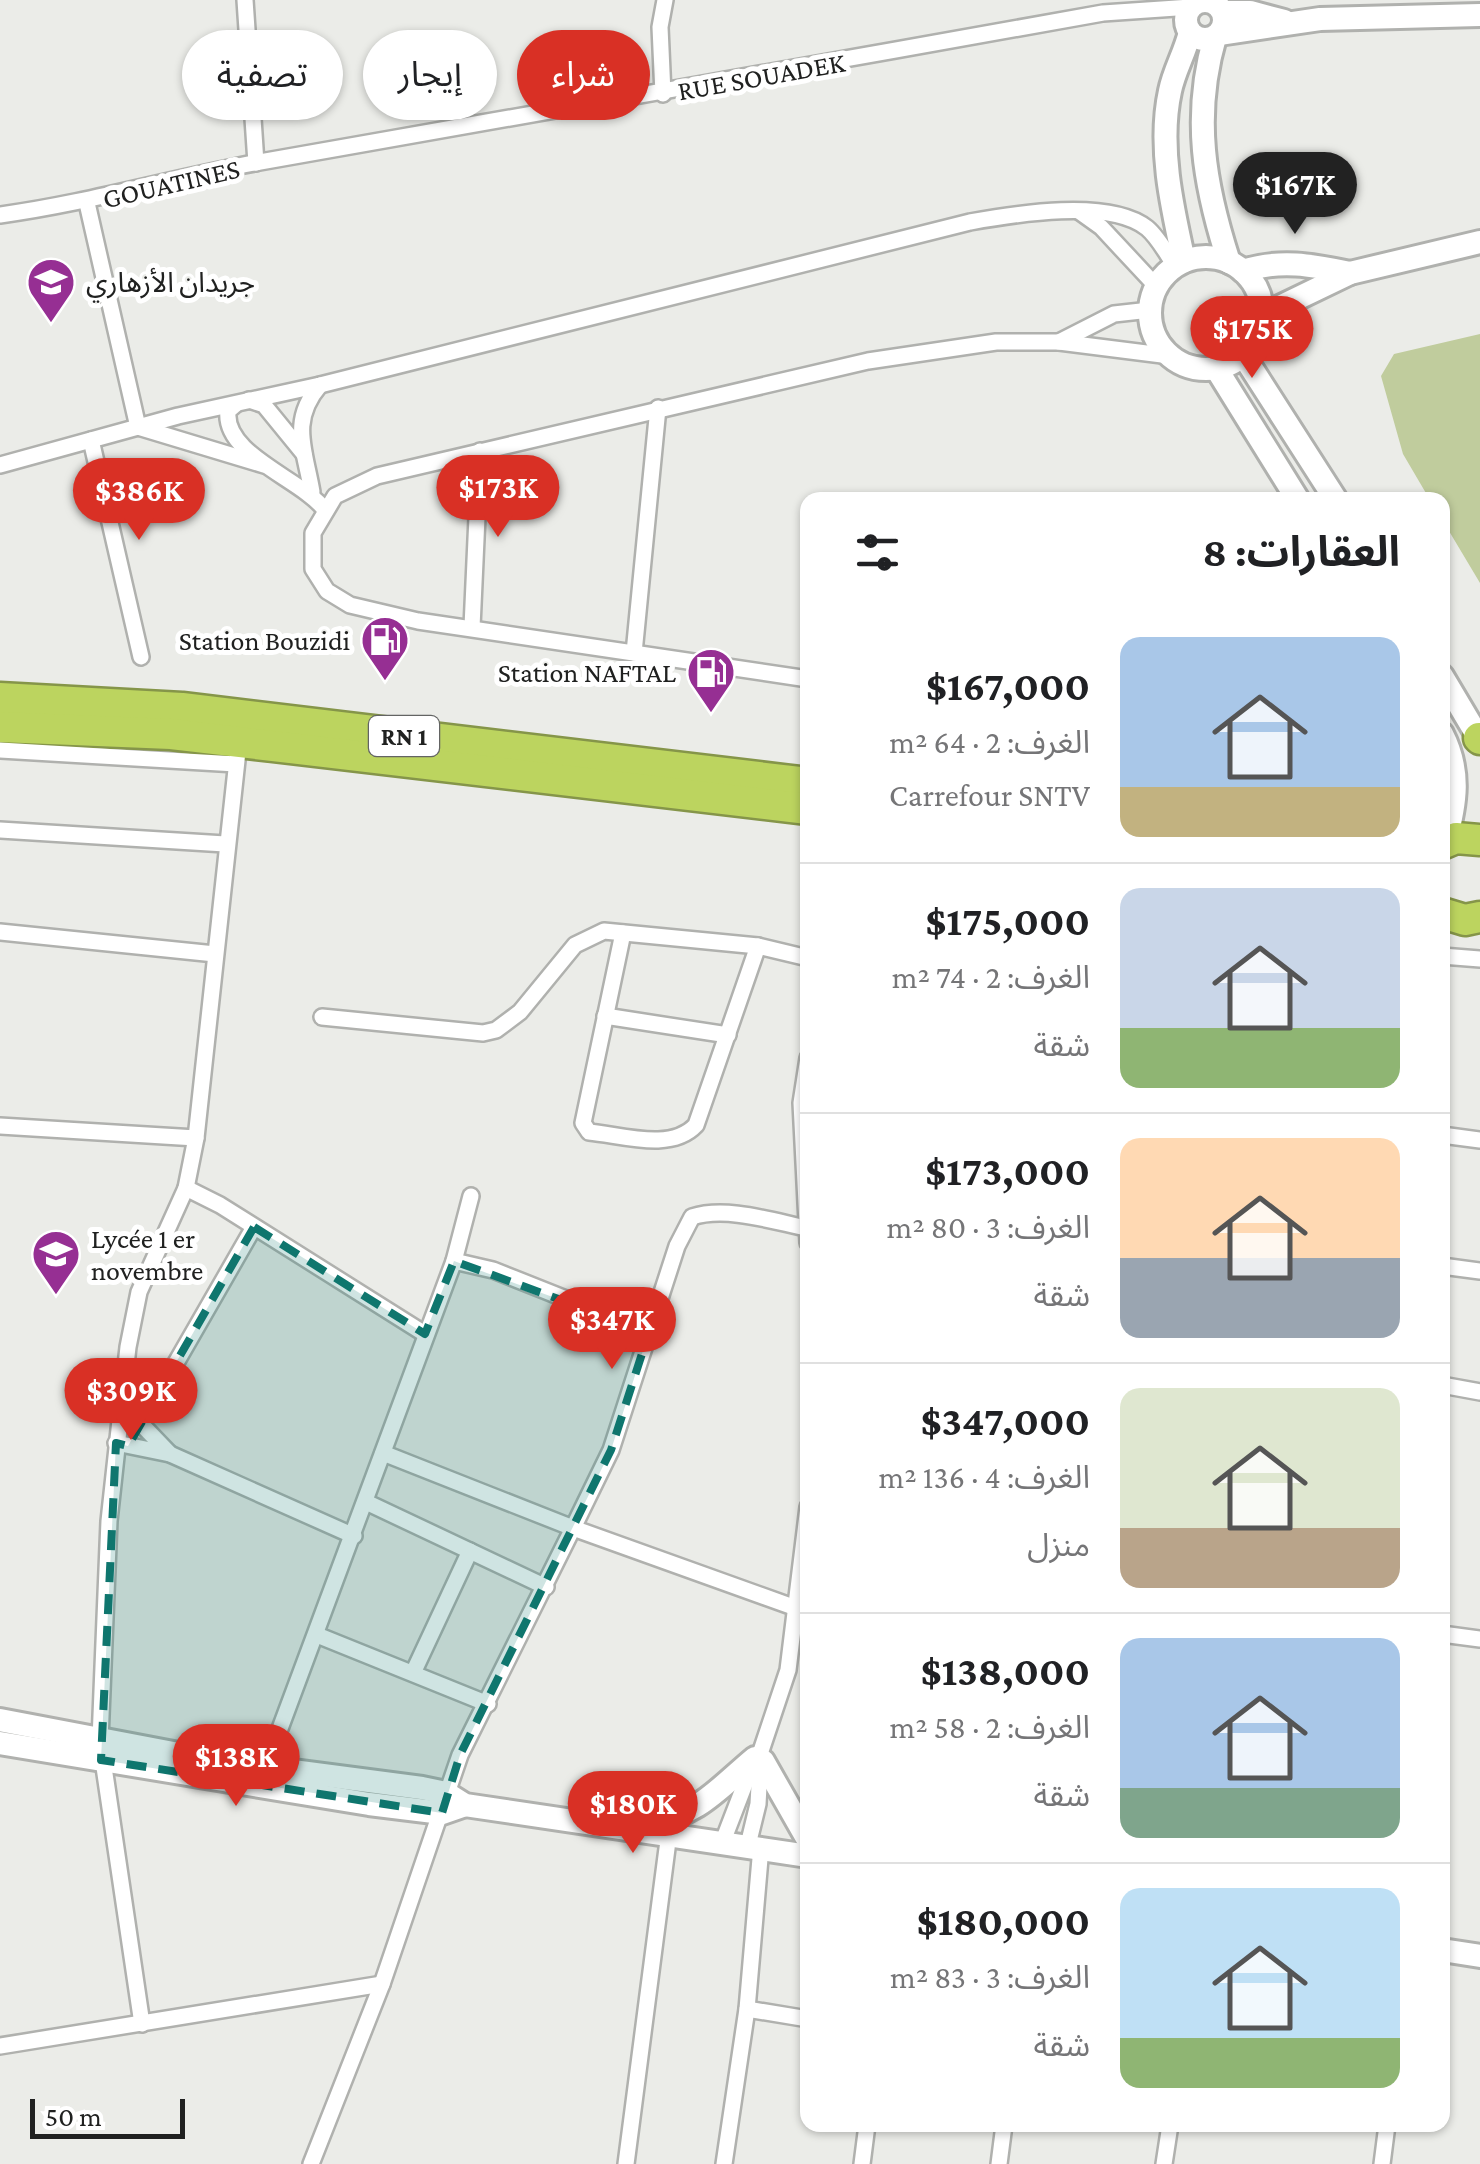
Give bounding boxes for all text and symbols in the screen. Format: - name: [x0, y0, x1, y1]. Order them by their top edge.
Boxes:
- chip: تصفية: [182, 30, 343, 120]
- chip: إيجار: [363, 30, 497, 120]
- chip: شراء: [517, 30, 650, 120]
- street label: RUE SOUADEK: [675, 46, 848, 106]
- pin: $167K: [1225, 152, 1365, 237]
- street label: GOUATINES: [100, 153, 243, 214]
- text: $167K: [1255, 166, 1335, 202]
- school or university icon: جريدان الأزهاري: [25, 256, 77, 324]
- place label: جريدان الأزهاري: [86, 267, 255, 303]
- pin: $175K: [1182, 296, 1322, 381]
- text: $175K: [1212, 310, 1292, 346]
- pin: $173K: [428, 455, 568, 540]
- pin: $386K: [69, 458, 209, 543]
- text: $173K: [458, 469, 538, 505]
- text: $386K: [95, 472, 183, 508]
- icon: filters: [850, 525, 905, 580]
- text: العقارات: 8: [1202, 528, 1400, 575]
- fuel station icon: Station Bouzidi: [359, 614, 411, 682]
- place label: Station Bouzidi: [179, 625, 350, 656]
- fuel station icon: Station NAFTAL: [685, 646, 737, 714]
- place label: Station NAFTAL: [498, 657, 676, 688]
- text: $167,000: [926, 662, 1090, 709]
- icon: home: [1200, 677, 1320, 797]
- road number: RN 1: [369, 716, 439, 756]
- text: الغرف: 2 · 64 m²: [889, 724, 1090, 760]
- text: Carrefour SNTV: [889, 777, 1090, 813]
- text: $175,000: [925, 897, 1090, 944]
- icon: home: [1200, 928, 1320, 1048]
- text: الغرف: 2 · 74 m²: [892, 959, 1090, 995]
- text: شقة: [1034, 1027, 1090, 1063]
- text: $173,000: [925, 1147, 1090, 1194]
- icon: home: [1200, 1178, 1320, 1298]
- text: الغرف: 3 · 80 m²: [887, 1209, 1090, 1245]
- place label: Lycée 1 er novembre: [91, 1223, 203, 1286]
- school or university icon: Lycée 1 er novembre: [30, 1228, 82, 1296]
- text: شقة: [1034, 1277, 1090, 1313]
- pin: $347K: [542, 1287, 682, 1372]
- text: $347K: [570, 1301, 654, 1337]
- pin: $309K: [61, 1358, 201, 1443]
- text: $309K: [87, 1372, 175, 1408]
- text: $347,000: [921, 1397, 1090, 1444]
- icon: home: [1200, 1428, 1320, 1548]
- text: الغرف: 4 · 136 m²: [879, 1459, 1090, 1495]
- text: منزل: [1027, 1527, 1090, 1563]
- text: $138,000: [921, 1647, 1090, 1694]
- icon: home: [1200, 1678, 1320, 1798]
- text: الغرف: 2 · 58 m²: [889, 1709, 1090, 1745]
- pin: $138K: [166, 1724, 306, 1809]
- text: $138K: [195, 1738, 277, 1774]
- pin: $180K: [563, 1771, 703, 1856]
- text: شقة: [1034, 1777, 1090, 1813]
- text: $180K: [590, 1785, 676, 1821]
- text: $180,000: [916, 1897, 1090, 1944]
- icon: home: [1200, 1928, 1320, 2048]
- text: الغرف: 3 · 83 m²: [890, 1959, 1090, 1995]
- text: شقة: [1034, 2027, 1090, 2063]
- scale bar: [30, 2094, 185, 2138]
- text: 50 m: [45, 2101, 102, 2132]

